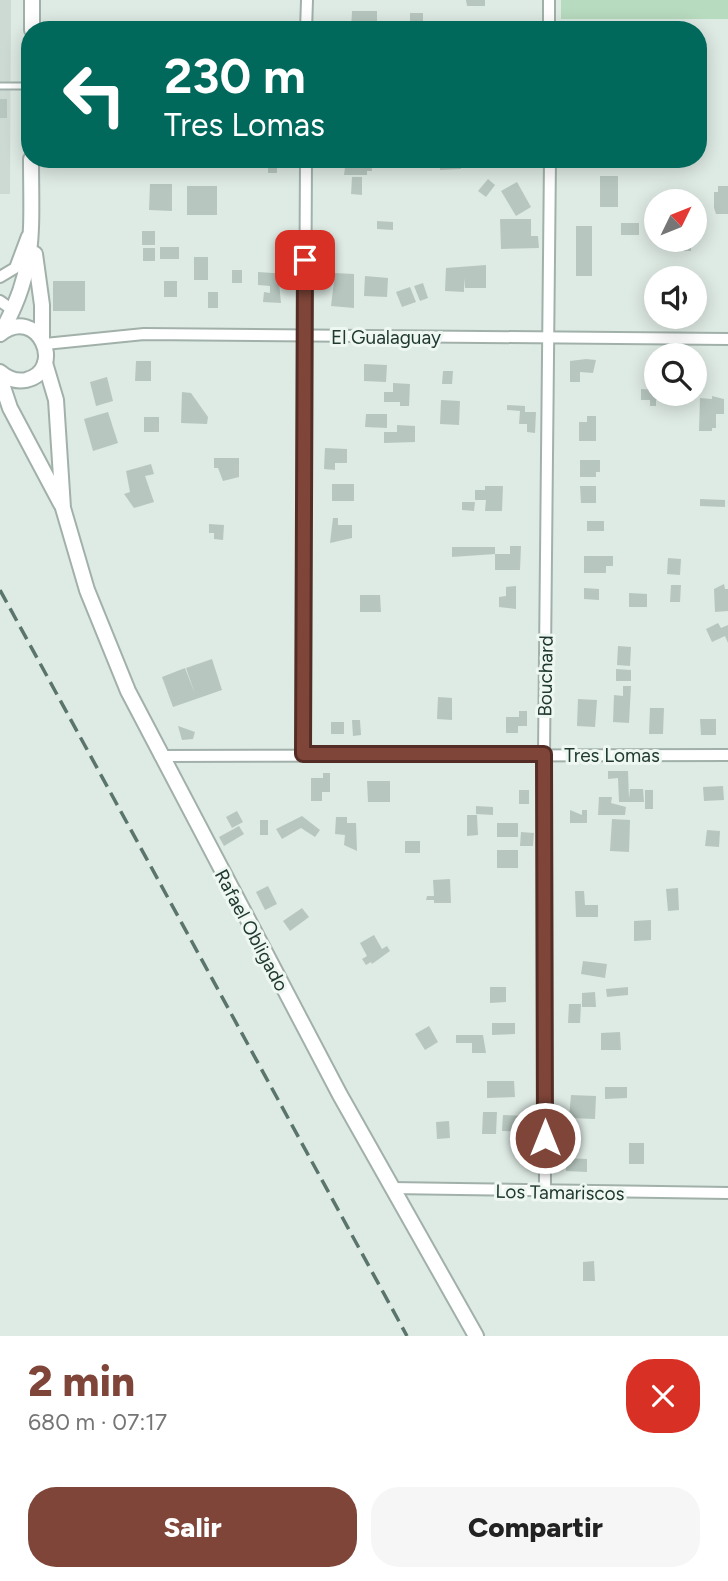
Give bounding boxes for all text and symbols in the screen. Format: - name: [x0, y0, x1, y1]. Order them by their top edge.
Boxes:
- text: 230 m: [164, 46, 306, 105]
- icon: left: [49, 49, 140, 140]
- text: Tres Lomas: [164, 106, 325, 144]
- north arrow: [644, 189, 707, 252]
- map controls: [644, 189, 707, 406]
- pin: [275, 230, 335, 290]
- icon: arrive: [286, 241, 324, 279]
- button: sound: [644, 266, 707, 329]
- street label: El Gualaguay: [331, 326, 441, 349]
- button: search: [644, 343, 707, 406]
- street label: Bouchard: [533, 635, 558, 717]
- street label: Tres Lomas: [564, 744, 660, 767]
- street label: Rafael Obligado: [210, 865, 293, 995]
- position arrow: [508, 1101, 582, 1175]
- street label: Los Tamariscos: [495, 1180, 625, 1205]
- text: 2 min: [28, 1356, 135, 1407]
- button: close: [626, 1359, 700, 1433]
- text: 680 m · 07:17: [28, 1408, 167, 1436]
- button: Salir: [28, 1487, 357, 1567]
- button: Compartir: [371, 1487, 700, 1567]

